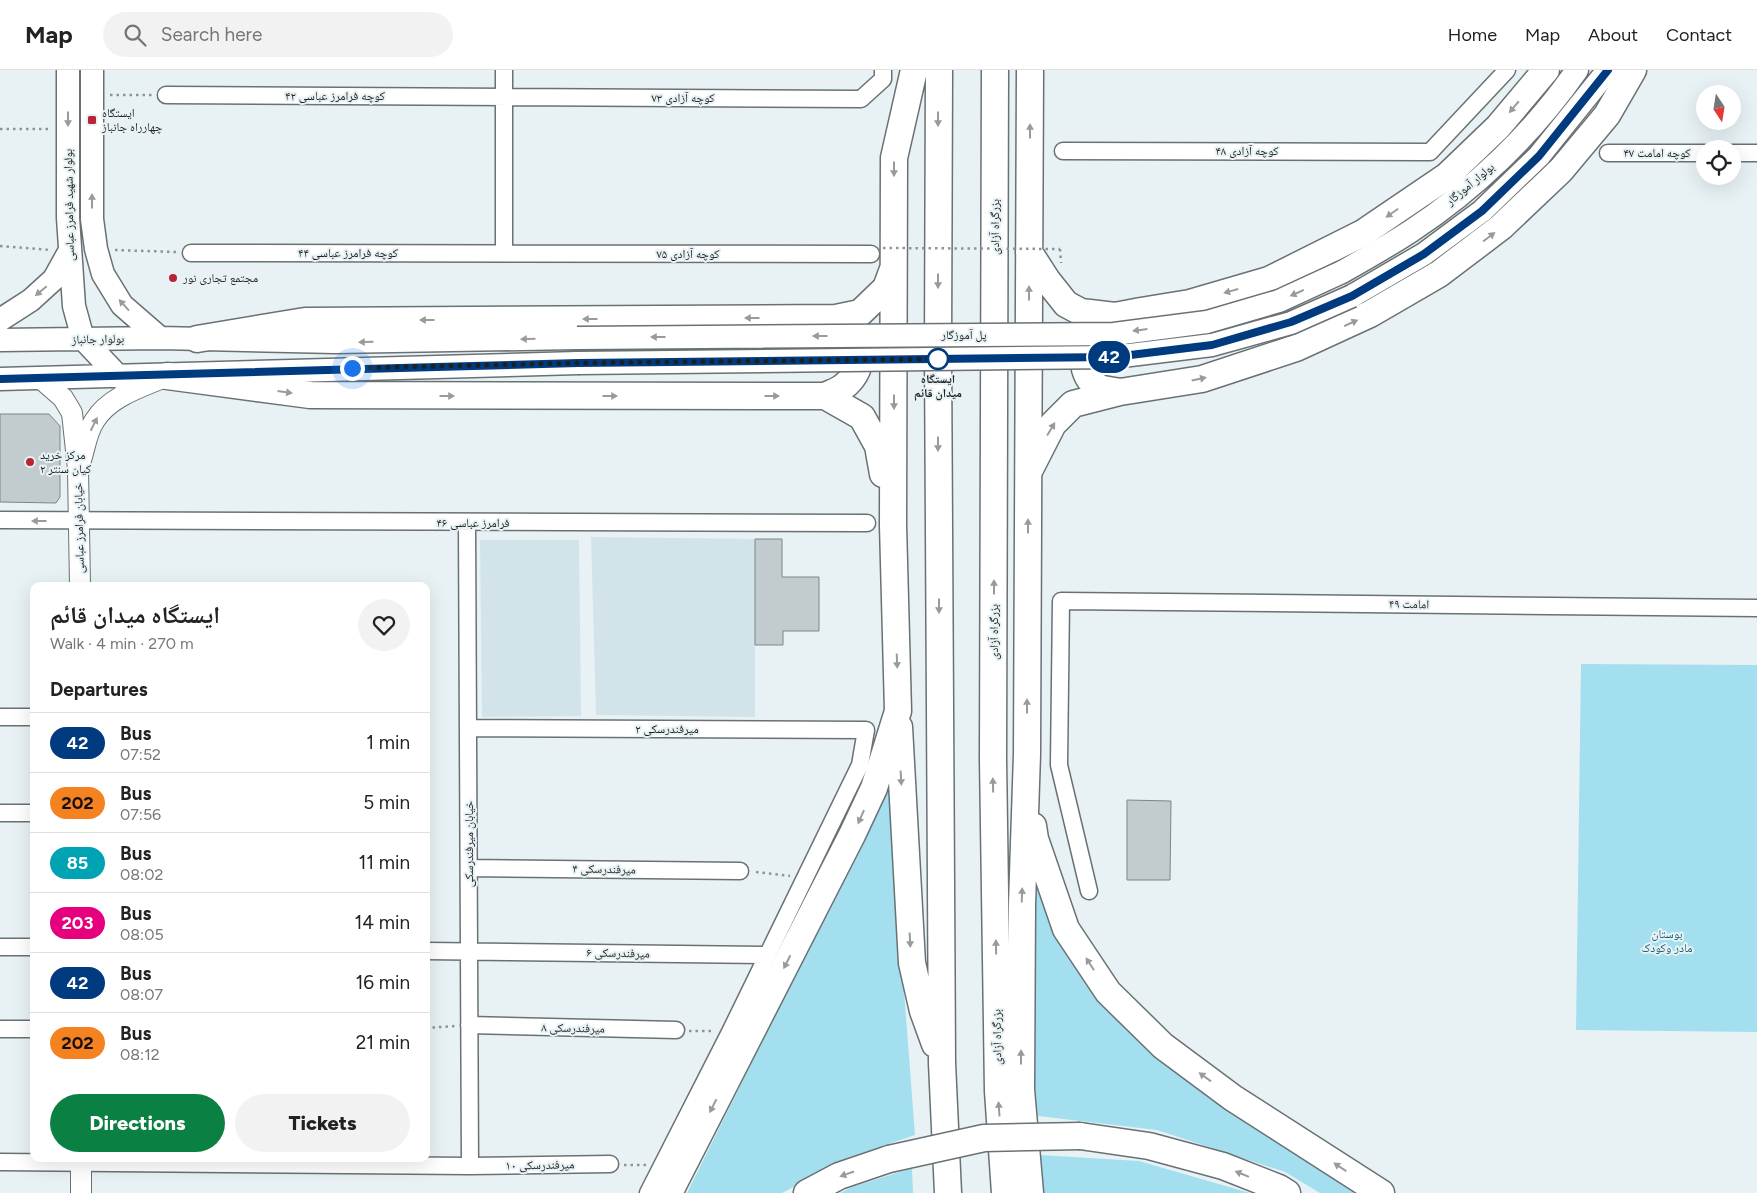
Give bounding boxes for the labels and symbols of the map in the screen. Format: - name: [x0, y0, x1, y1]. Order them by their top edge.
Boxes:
- north arrow: [1696, 85, 1741, 130]
- street label: کوچه فرامرز عباسی ۴۲: [285, 89, 385, 103]
- street label: کوچه آزادی ۷۳: [651, 91, 715, 105]
- one-way arrow: [1509, 101, 1520, 114]
- place label: ایستگاه چهارراه جانباز: [101, 106, 163, 134]
- one-way arrow: [64, 111, 72, 127]
- one-way arrow: [934, 111, 942, 127]
- marker: ایستگاه چهارراه جانباز: [86, 114, 98, 126]
- one-way arrow: [1026, 122, 1034, 138]
- street label: کوچه آزادی ۴۸: [1215, 144, 1279, 158]
- street label: کوچه امامت ۴۷: [1623, 146, 1691, 160]
- street label: بولوار شهید فرامرز عباسی: [61, 149, 77, 261]
- street label: بولوار آموزگار: [1442, 160, 1497, 209]
- one-way arrow: [890, 161, 898, 177]
- one-way arrow: [88, 192, 96, 208]
- street label: بزرگراه آزادی: [988, 199, 1002, 255]
- one-way arrow: [1386, 208, 1399, 218]
- one-way arrow: [1482, 231, 1495, 242]
- street label: کوچه فرامرز عباسی ۴۴: [298, 246, 398, 260]
- street label: کوچه آزادی ۷۵: [656, 247, 720, 261]
- place label: مجتمع تجاری نور: [182, 271, 258, 285]
- marker: مجتمع تجاری نور: [167, 272, 179, 284]
- one-way arrow: [934, 273, 942, 289]
- one-way arrow: [35, 285, 47, 297]
- one-way arrow: [1025, 285, 1033, 301]
- one-way arrow: [1223, 287, 1238, 295]
- one-way arrow: [1290, 289, 1304, 297]
- one-way arrow: [118, 299, 130, 311]
- one-way arrow: [744, 314, 760, 322]
- one-way arrow: [582, 315, 598, 323]
- one-way arrow: [419, 316, 435, 324]
- one-way arrow: [1344, 318, 1358, 326]
- one-way arrow: [1132, 326, 1148, 334]
- street label: پل آموزگار: [940, 328, 987, 342]
- street label: بولوار جانباز: [71, 332, 124, 347]
- one-way arrow: [812, 332, 828, 340]
- one-way arrow: [650, 334, 666, 342]
- one-way arrow: [520, 335, 536, 343]
- one-way arrow: [358, 338, 374, 346]
- line badge: 42: [1086, 341, 1132, 373]
- marker: ایستگاه میدان قائم: [927, 348, 949, 370]
- your location: [340, 356, 365, 381]
- place label: ایستگاه میدان قائم: [914, 372, 962, 401]
- one-way arrow: [1192, 374, 1208, 382]
- one-way arrow: [277, 388, 293, 396]
- one-way arrow: [439, 392, 455, 400]
- one-way arrow: [602, 392, 618, 400]
- one-way arrow: [764, 392, 780, 400]
- one-way arrow: [890, 395, 898, 411]
- one-way arrow: [90, 416, 98, 431]
- one-way arrow: [1047, 423, 1056, 436]
- one-way arrow: [934, 436, 942, 452]
- place label: مرکز خرید کیان سنتر ۲: [40, 448, 91, 476]
- marker: مرکز خرید کیان سنتر ۲: [24, 456, 36, 468]
- street label: خیابان فرامرز عباسی: [71, 482, 87, 573]
- street label: فرامرز عباسی ۴۶: [436, 516, 510, 530]
- one-way arrow: [31, 517, 47, 525]
- one-way arrow: [1024, 517, 1032, 533]
- one-way arrow: [990, 579, 998, 595]
- street label: امامت ۴۹: [1389, 597, 1429, 611]
- one-way arrow: [935, 598, 943, 614]
- street label: بزرگراه آزادی: [987, 604, 1001, 660]
- one-way arrow: [894, 653, 902, 669]
- one-way arrow: [1023, 697, 1031, 713]
- street label: میرفندرسکی ۲: [635, 722, 699, 736]
- one-way arrow: [898, 770, 906, 786]
- one-way arrow: [989, 776, 997, 792]
- street label: خیابان میرفندرسکی: [462, 800, 476, 887]
- one-way arrow: [856, 810, 864, 824]
- street label: میرفندرسکی ۴: [572, 861, 636, 877]
- one-way arrow: [1019, 886, 1027, 902]
- park label: بوستان مادر وکودک: [1642, 927, 1692, 955]
- one-way arrow: [907, 932, 915, 948]
- one-way arrow: [992, 939, 1000, 955]
- street label: میرفندرسکی ۶: [586, 945, 650, 961]
- one-way arrow: [783, 954, 791, 969]
- one-way arrow: [1085, 958, 1094, 971]
- street label: بزرگراه آزادی: [990, 1009, 1005, 1065]
- street label: میرفندرسکی ۸: [541, 1020, 605, 1036]
- one-way arrow: [1018, 1049, 1026, 1065]
- one-way arrow: [1198, 1072, 1212, 1082]
- one-way arrow: [709, 1099, 717, 1113]
- one-way arrow: [995, 1101, 1003, 1117]
- street label: میرفندرسکی ۱۰: [505, 1157, 575, 1173]
- one-way arrow: [1334, 1162, 1347, 1171]
- one-way arrow: [1235, 1169, 1249, 1177]
- one-way arrow: [839, 1170, 854, 1178]

